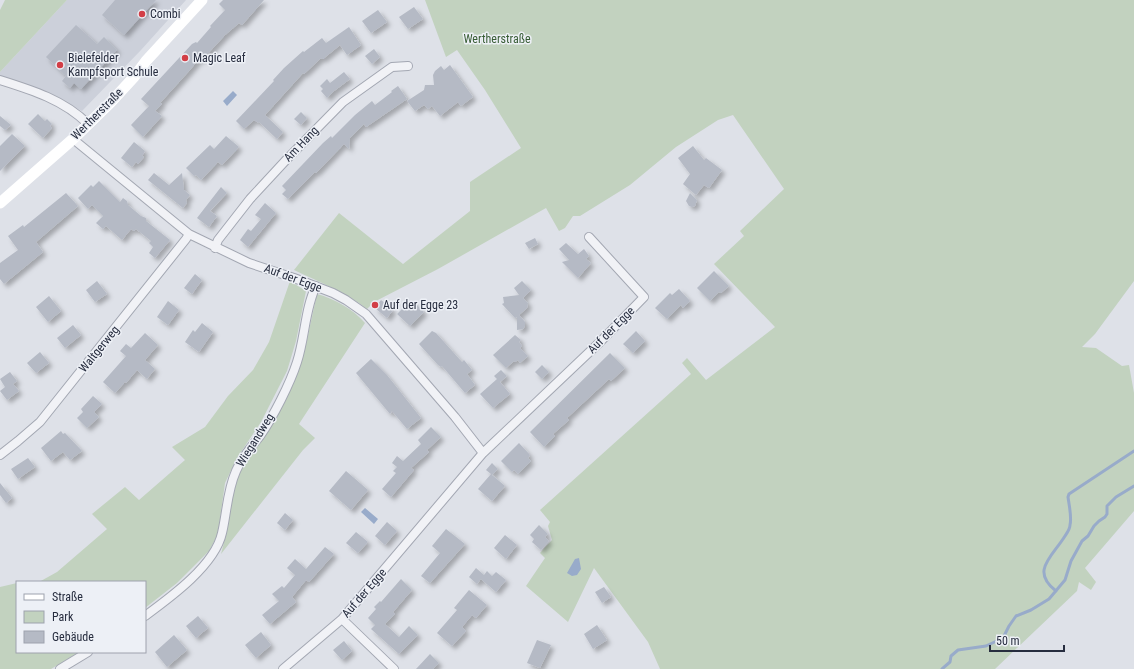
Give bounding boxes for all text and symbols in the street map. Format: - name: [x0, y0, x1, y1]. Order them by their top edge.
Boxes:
- place label: Combi: [150, 7, 181, 21]
- marker: Combi: [137, 9, 147, 19]
- park label: Wertherstraße: [463, 32, 531, 46]
- place label: Bielefelder Kampfsport Schule: [68, 51, 159, 79]
- place label: Magic Leaf: [193, 51, 246, 65]
- marker: Magic Leaf: [180, 53, 190, 63]
- marker: Bielefelder Kampfsport Schule: [55, 60, 65, 70]
- street label: Wertherstraße: [68, 85, 126, 143]
- street label: Am Hang: [281, 123, 321, 165]
- street label: Auf der Egge: [262, 261, 324, 295]
- place label: Auf der Egge 23: [383, 298, 458, 312]
- marker: Auf der Egge 23: [370, 300, 380, 310]
- street label: Auf der Egge: [585, 303, 638, 356]
- street label: Waltgerweg: [76, 323, 122, 375]
- street label: Wiegandweg: [233, 411, 277, 469]
- street label: Auf der Egge: [339, 565, 389, 620]
- legend: [16, 581, 146, 653]
- text: Straße: [52, 590, 83, 604]
- text: Park: [52, 610, 74, 624]
- scale bar: [990, 627, 1064, 653]
- text: Gebäude: [52, 630, 94, 644]
- text: 50 m: [996, 634, 1020, 648]

